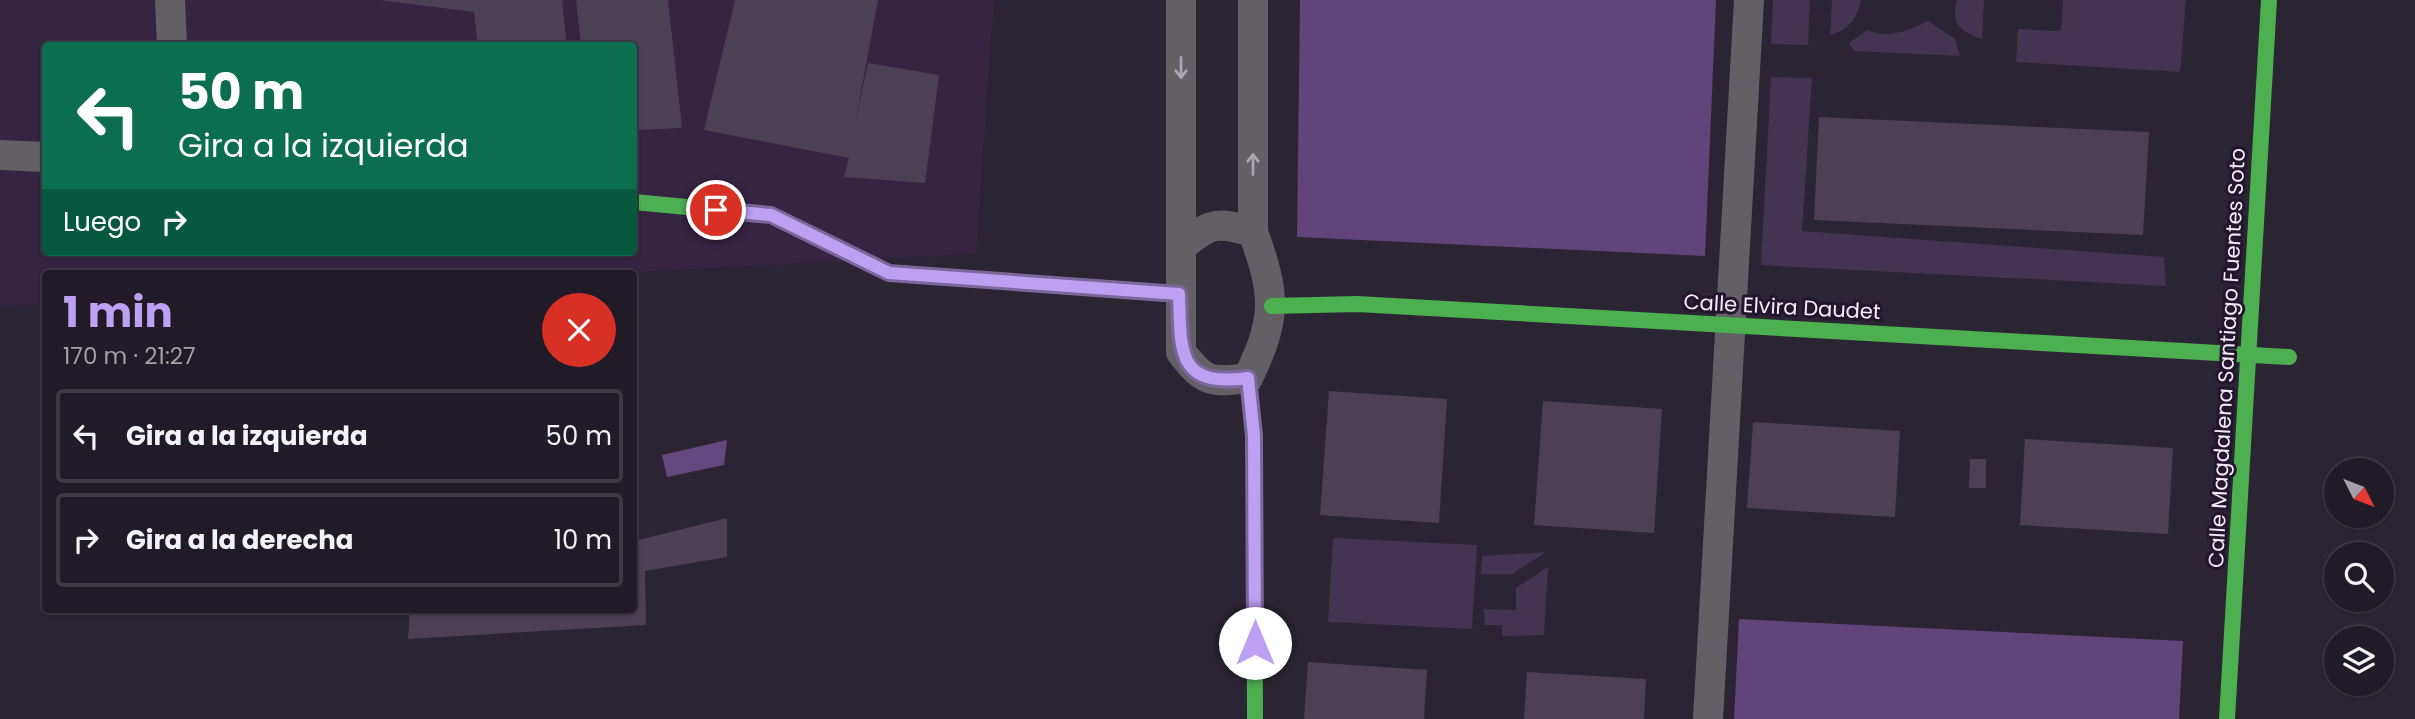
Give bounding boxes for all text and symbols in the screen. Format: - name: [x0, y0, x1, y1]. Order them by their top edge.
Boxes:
- one-way arrow: [1174, 56, 1188, 79]
- text: 50 m: [178, 58, 304, 126]
- icon: left: [63, 70, 154, 161]
- text: Gira a la izquierda: [178, 123, 469, 168]
- street label: Calle Magdalena Santiago Fuentes Soto: [2201, 147, 2252, 569]
- one-way arrow: [1246, 152, 1260, 175]
- pin: [686, 180, 746, 240]
- icon: arrive: [697, 191, 735, 229]
- icon: right: [155, 203, 193, 241]
- text: Luego: [63, 204, 141, 240]
- text: 1 min: [63, 283, 173, 342]
- street label: Calle Elvira Daudet: [1683, 287, 1881, 326]
- button: close: [542, 293, 616, 367]
- text: 170 m · 21:27: [63, 340, 196, 372]
- icon: left: [67, 417, 105, 455]
- text: Gira a la izquierda: [126, 418, 368, 454]
- text: 50 m: [546, 418, 612, 454]
- north arrow: [2324, 458, 2394, 528]
- map controls: [2324, 458, 2394, 696]
- icon: right: [67, 521, 105, 559]
- text: Gira a la derecha: [126, 522, 354, 558]
- text: 10 m: [554, 522, 612, 558]
- button: search: [2324, 542, 2394, 612]
- position arrow: [1218, 606, 1292, 680]
- button: layers: [2324, 626, 2394, 696]

